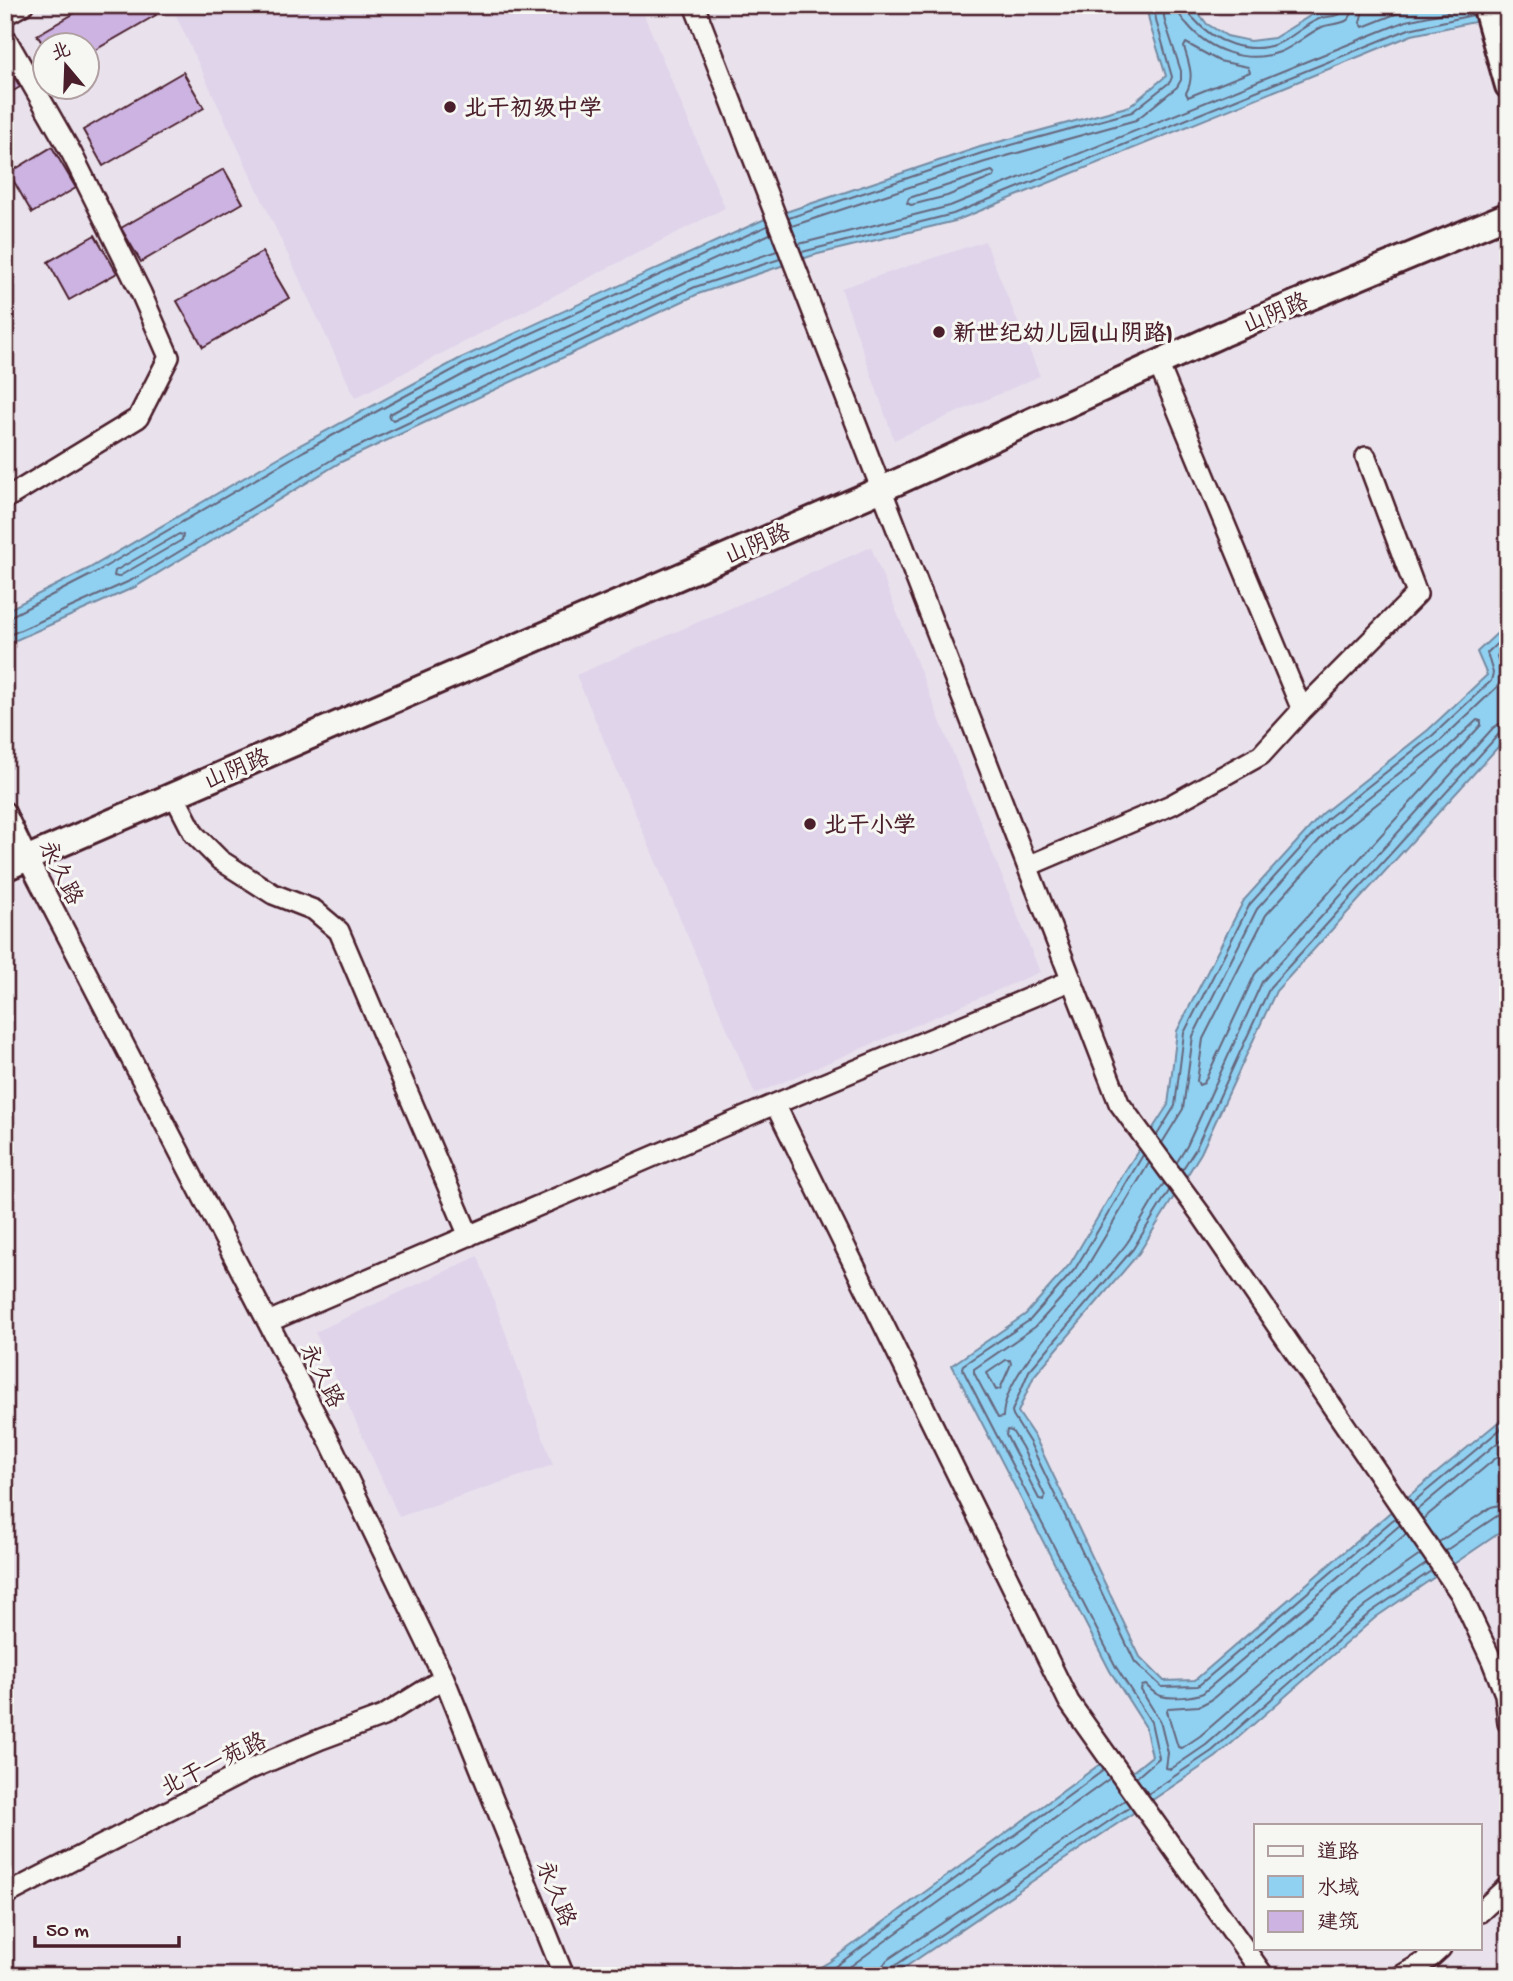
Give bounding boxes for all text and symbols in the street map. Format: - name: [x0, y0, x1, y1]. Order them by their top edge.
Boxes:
- north arrow: [32, 32, 102, 102]
- text: 北: [49, 39, 74, 67]
- place label: 北干初级中学: [464, 95, 602, 124]
- marker: 北干初级中学: [442, 99, 458, 115]
- street label: 山阴路: [1239, 288, 1313, 341]
- place label: 新世纪幼儿园(山阴路): [953, 320, 1173, 349]
- marker: 新世纪幼儿园(山阴路): [931, 324, 947, 340]
- street label: 山阴路: [721, 519, 795, 572]
- street label: 山阴路: [200, 744, 274, 797]
- place label: 北干小学: [824, 813, 916, 841]
- marker: 北干小学: [802, 816, 818, 832]
- street label: 永久路: [31, 836, 87, 910]
- street label: 永久路: [292, 1339, 348, 1413]
- street label: 北干一苑路: [156, 1728, 272, 1803]
- legend: [1254, 1824, 1482, 1950]
- text: 道路: [1317, 1840, 1359, 1867]
- street label: 永久路: [528, 1857, 580, 1931]
- text: 水域: [1317, 1876, 1359, 1903]
- scale bar: [35, 1904, 178, 1948]
- text: 建筑: [1317, 1911, 1359, 1937]
- text: 50 m: [46, 1920, 89, 1945]

